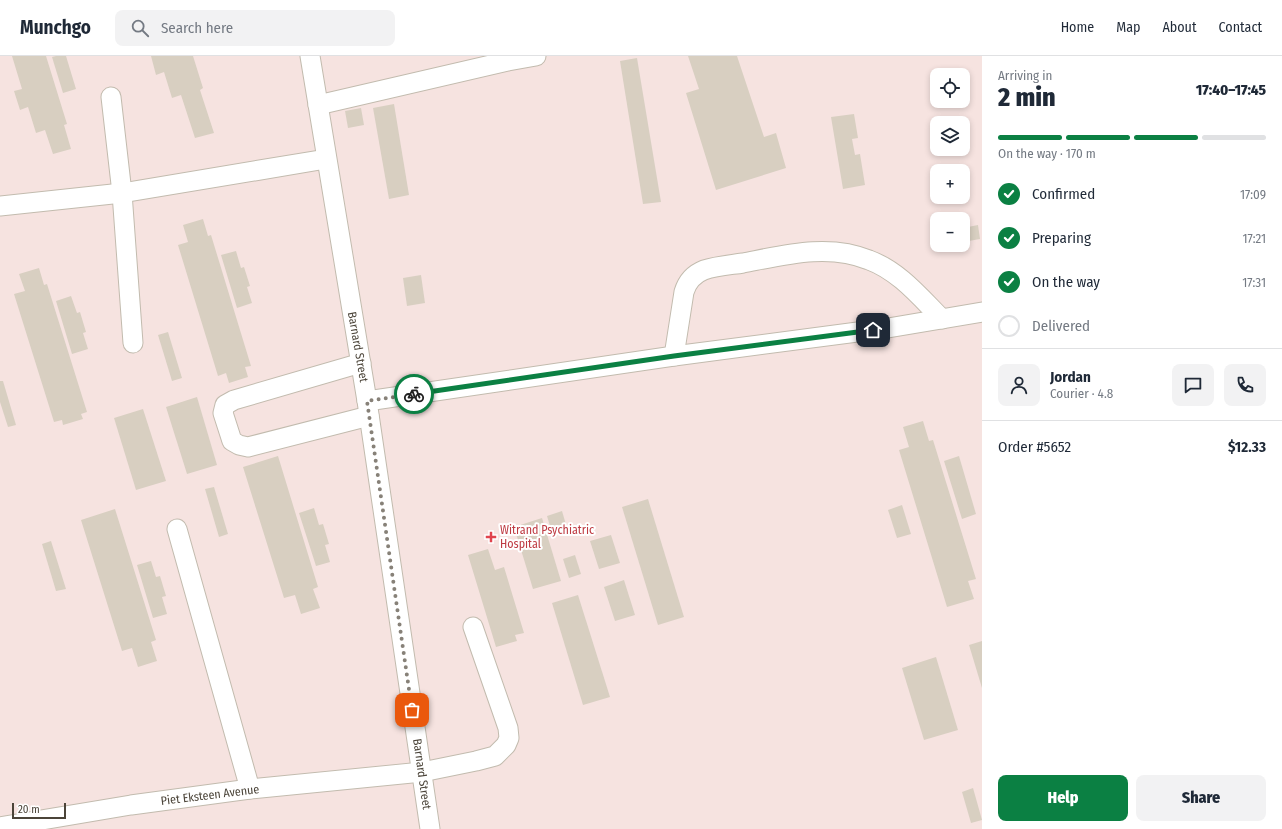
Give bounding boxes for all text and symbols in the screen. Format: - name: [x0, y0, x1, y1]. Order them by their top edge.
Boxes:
- search box: [115, 10, 395, 46]
- text: Munchgo: [20, 16, 91, 39]
- icon: search: [129, 17, 151, 39]
- text: Search here: [161, 19, 233, 37]
- text: Home: [1061, 19, 1094, 36]
- text: Map: [1116, 19, 1140, 36]
- text: About: [1162, 19, 1197, 36]
- text: Contact: [1219, 19, 1262, 36]
- map controls: [930, 68, 970, 252]
- button: locate: [930, 68, 970, 108]
- text: Arriving in: [998, 68, 1052, 83]
- text: 17:40–17:45: [1196, 81, 1266, 99]
- text: 2 min: [998, 82, 1056, 113]
- button: layers: [930, 116, 970, 156]
- text: On the way · 170 m: [998, 146, 1096, 161]
- button: +: [930, 164, 970, 204]
- icon: check: [998, 183, 1020, 205]
- text: Confirmed: [1032, 185, 1095, 203]
- text: 17:09: [1240, 187, 1266, 202]
- button: −: [930, 212, 970, 252]
- icon: check: [998, 227, 1020, 249]
- text: Preparing: [1032, 229, 1091, 247]
- text: 17:21: [1242, 231, 1266, 246]
- icon: check: [998, 271, 1020, 293]
- text: On the way: [1032, 273, 1100, 291]
- text: 17:31: [1242, 275, 1266, 290]
- street label: Barnard Street: [345, 311, 371, 383]
- pin: [856, 313, 890, 347]
- text: Delivered: [1032, 317, 1090, 335]
- icon: home: [862, 319, 884, 341]
- button: person: [998, 364, 1040, 406]
- button: chat: [1172, 364, 1214, 406]
- button: phone: [1224, 364, 1266, 406]
- text: Jordan: [1050, 368, 1091, 386]
- courier: [394, 374, 434, 414]
- icon: bike: [403, 383, 425, 405]
- text: Courier · 4.8: [1050, 386, 1113, 401]
- text: Order #5652: [998, 438, 1071, 456]
- text: $12.33: [1228, 438, 1266, 456]
- place label: Witrand Psychiatric Hospital: [500, 523, 594, 551]
- marker: Witrand Psychiatric Hospital: [485, 531, 497, 543]
- pin: [395, 693, 429, 727]
- icon: bag: [401, 699, 423, 721]
- street label: Barnard Street: [410, 738, 434, 810]
- button: Help: [998, 775, 1128, 821]
- button: Share: [1136, 775, 1266, 821]
- street label: Piet Eksteen Avenue: [160, 782, 260, 808]
- scale bar: [12, 801, 66, 820]
- text: 20 m: [18, 803, 40, 816]

